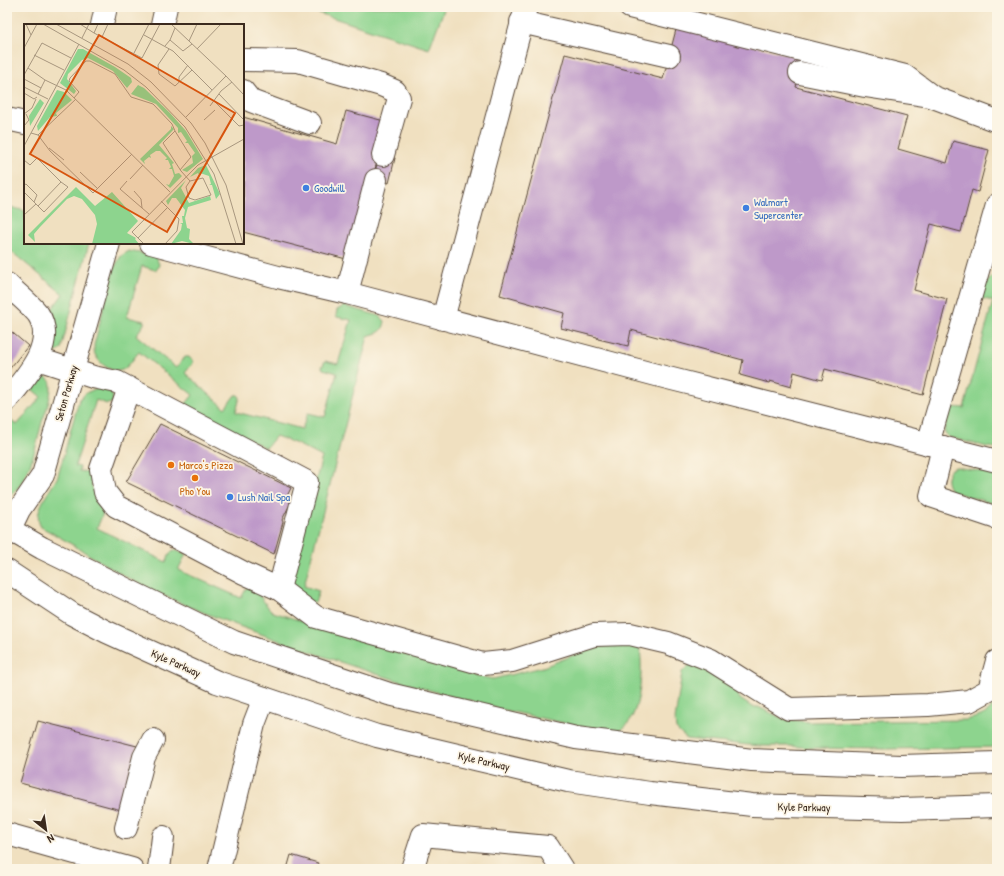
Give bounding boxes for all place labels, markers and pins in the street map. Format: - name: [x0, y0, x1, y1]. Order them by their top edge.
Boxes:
- place label: Goodwill: [314, 181, 345, 195]
- marker: Goodwill: [301, 183, 311, 193]
- place label: Walmart Supercenter: [754, 195, 804, 222]
- marker: Walmart Supercenter: [741, 203, 751, 213]
- place label: Marco's Pizza: [179, 458, 234, 472]
- marker: Marco's Pizza: [166, 460, 176, 470]
- marker: Pho You: [190, 473, 200, 483]
- place label: Pho You: [180, 484, 211, 498]
- place label: Lush Nail Spa: [238, 490, 291, 504]
- marker: Lush Nail Spa: [225, 492, 235, 502]

